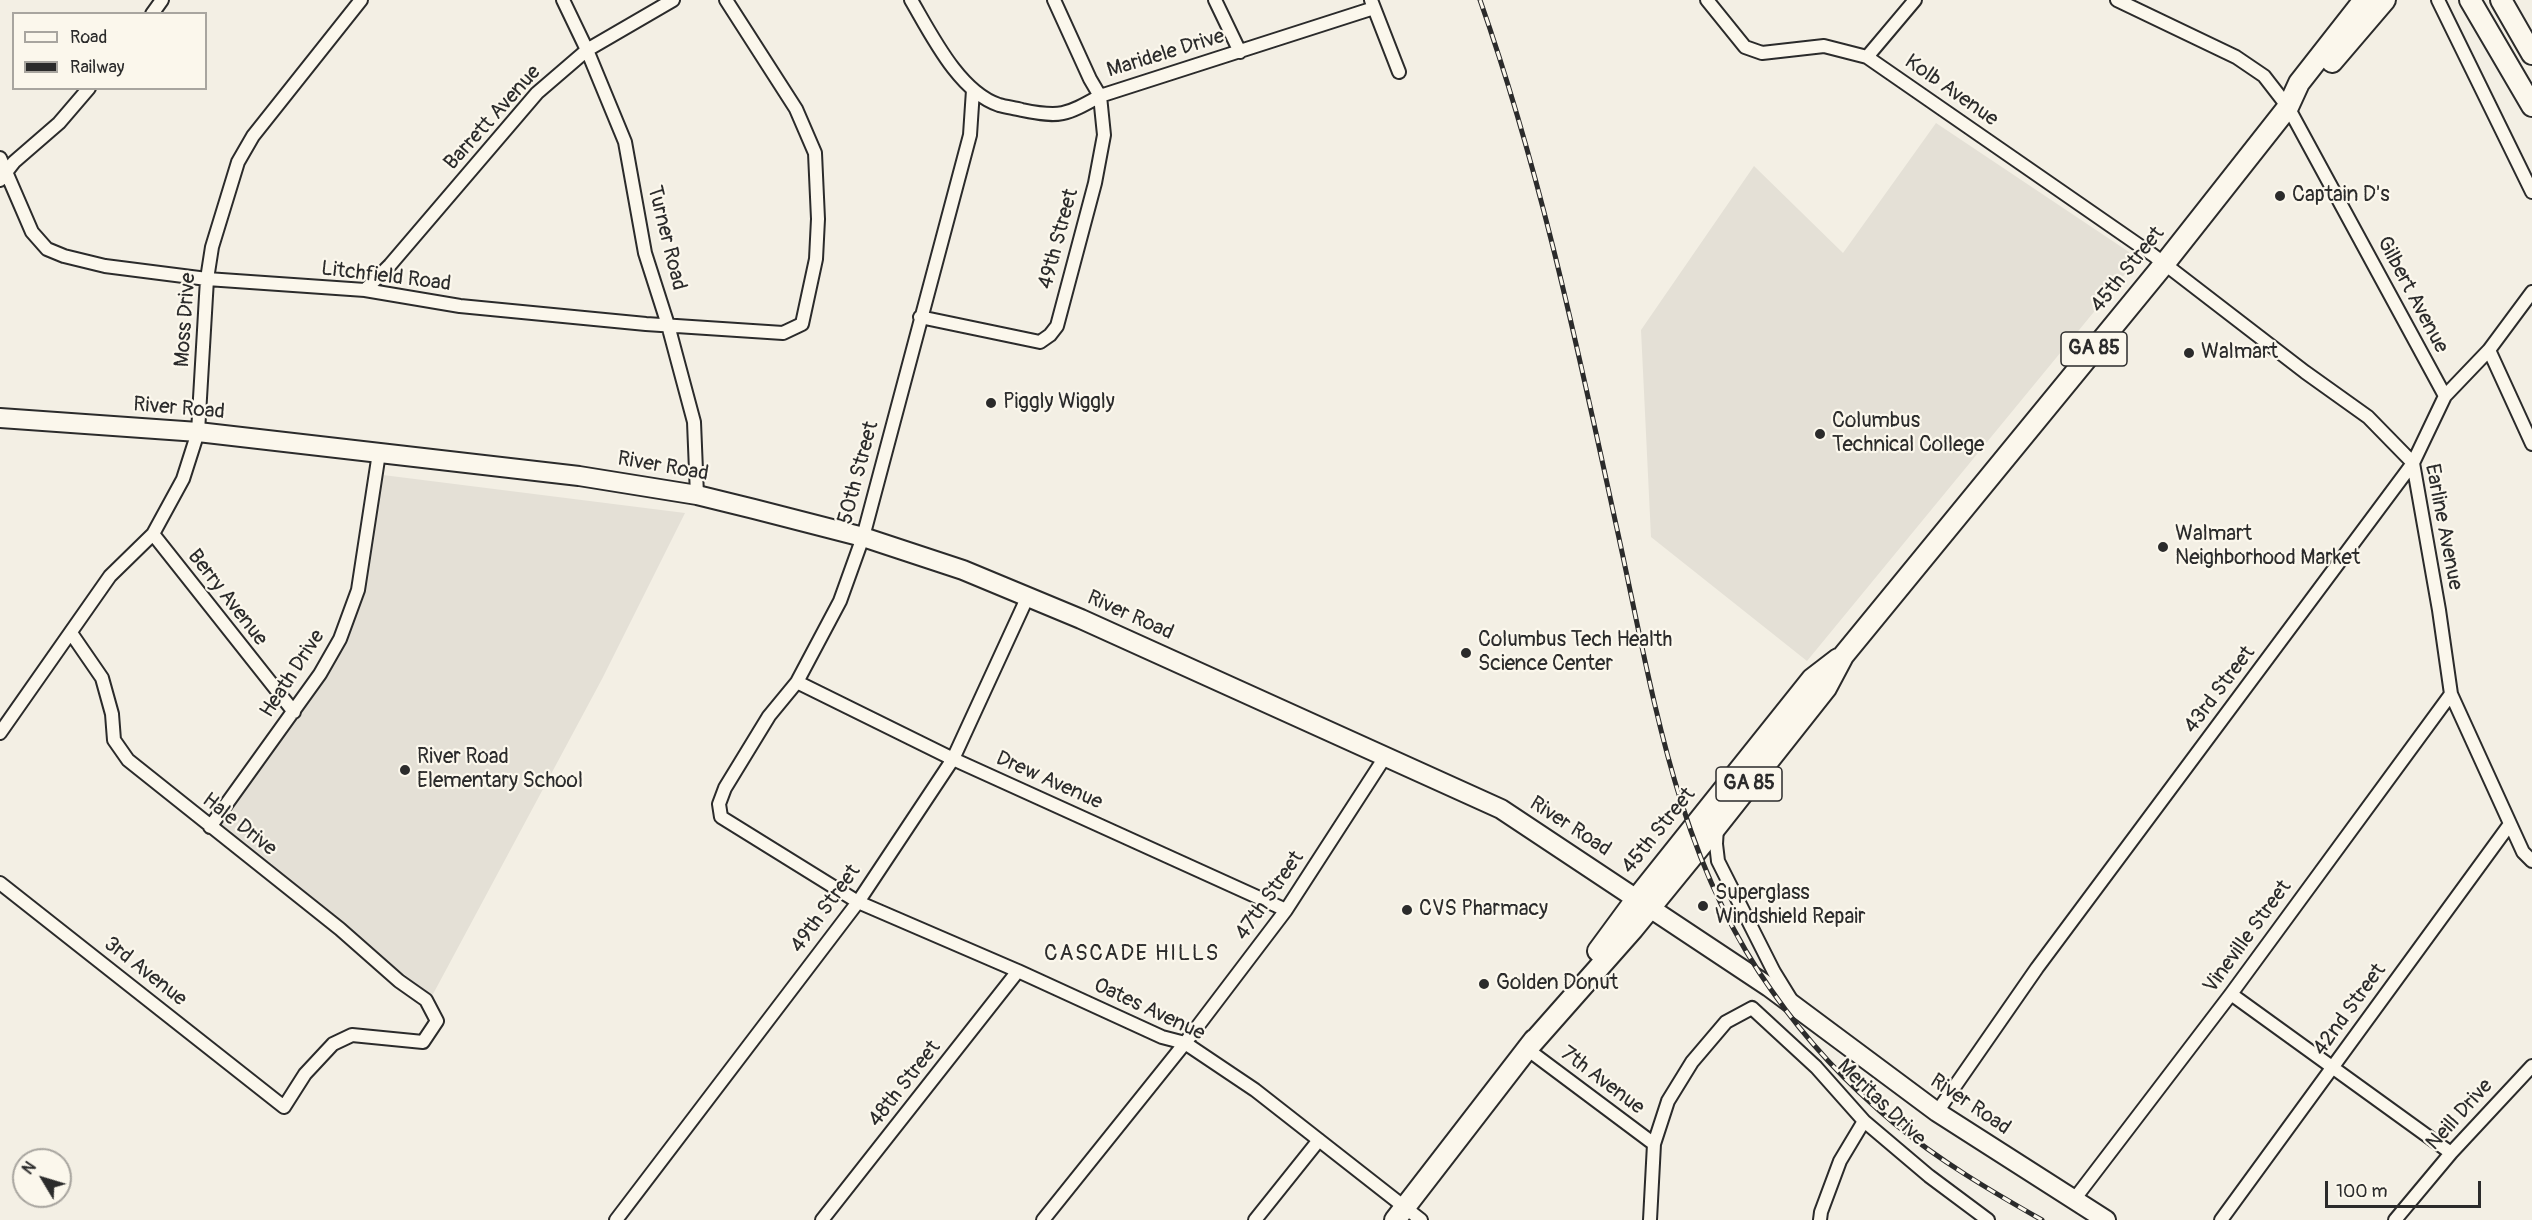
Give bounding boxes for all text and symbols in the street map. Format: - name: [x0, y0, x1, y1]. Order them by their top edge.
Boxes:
- legend: [12, 12, 207, 90]
- street label: Maridele Drive: [1104, 24, 1228, 84]
- text: Road: [70, 26, 107, 49]
- street label: Kolb Avenue: [1899, 50, 2003, 132]
- text: Railway: [70, 56, 125, 79]
- street label: Barrett Avenue: [439, 60, 547, 176]
- street label: Turner Road: [641, 183, 691, 293]
- place label: Captain D's: [2292, 183, 2390, 209]
- street label: 49th Street: [1034, 186, 1084, 292]
- marker: Captain D's: [2273, 189, 2287, 203]
- street label: 45th Street: [2086, 222, 2170, 318]
- street label: Gilbert Avenue: [2371, 232, 2453, 358]
- street label: Litchfield Road: [320, 257, 452, 297]
- street label: Moss Drive: [170, 272, 202, 368]
- road number: GA 85: [2061, 332, 2127, 366]
- place label: Walmart: [2201, 340, 2278, 366]
- marker: Walmart: [2182, 346, 2196, 360]
- place label: Piggly Wiggly: [1003, 390, 1115, 416]
- street label: River Road: [132, 392, 226, 426]
- marker: Piggly Wiggly: [984, 396, 998, 410]
- place label: Columbus Technical College: [1832, 409, 1984, 459]
- street label: 50th Street: [833, 419, 885, 527]
- marker: Columbus Technical College: [1813, 427, 1827, 441]
- street label: River Road: [616, 447, 710, 487]
- street label: Earline Avenue: [2418, 462, 2468, 592]
- place label: Walmart Neighborhood Market: [2175, 522, 2360, 572]
- marker: Walmart Neighborhood Market: [2156, 540, 2170, 554]
- street label: Berry Avenue: [182, 545, 272, 651]
- street label: River Road: [1083, 586, 1177, 646]
- street label: Heath Drive: [255, 625, 331, 723]
- place label: Columbus Tech Health Science Center: [1478, 628, 1672, 678]
- street label: 43rd Street: [2179, 641, 2261, 739]
- marker: Columbus Tech Health Science Center: [1459, 646, 1473, 660]
- place label: River Road Elementary School: [417, 745, 583, 795]
- street label: Drew Avenue: [992, 746, 1106, 816]
- marker: River Road Elementary School: [398, 763, 412, 777]
- road number: GA 85: [1716, 767, 1782, 801]
- street label: 45th Street: [1617, 783, 1701, 879]
- street label: Hale Drive: [197, 788, 281, 862]
- street label: River Road: [1525, 791, 1615, 863]
- street label: 47th Street: [1230, 847, 1310, 945]
- street label: 49th Street: [786, 860, 866, 958]
- street label: Vineville Street: [2199, 876, 2297, 998]
- place label: Superglass Windshield Repair: [1715, 881, 1865, 931]
- place label: CVS Pharmacy: [1419, 897, 1548, 923]
- marker: Superglass Windshield Repair: [1696, 899, 1710, 913]
- marker: CVS Pharmacy: [1400, 903, 1414, 917]
- street label: 3rd Avenue: [99, 932, 191, 1012]
- district label: CASCADE HILLS: [1044, 941, 1220, 967]
- street label: 42nd Street: [2308, 959, 2392, 1061]
- place label: Golden Donut: [1496, 971, 1618, 997]
- street label: Oates Avenue: [1089, 973, 1209, 1047]
- marker: Golden Donut: [1477, 977, 1491, 991]
- street label: 48th Street: [863, 1036, 947, 1132]
- street label: 7th Avenue: [1555, 1041, 1649, 1121]
- street label: Meritas Drive: [1831, 1054, 1931, 1152]
- street label: River Road: [1925, 1069, 2015, 1141]
- street label: Neill Drive: [2421, 1074, 2499, 1156]
- north arrow: [12, 1148, 72, 1208]
- text: N: [18, 1158, 41, 1179]
- scale bar: [2328, 1169, 2484, 1207]
- text: 100 m: [2336, 1180, 2388, 1203]

